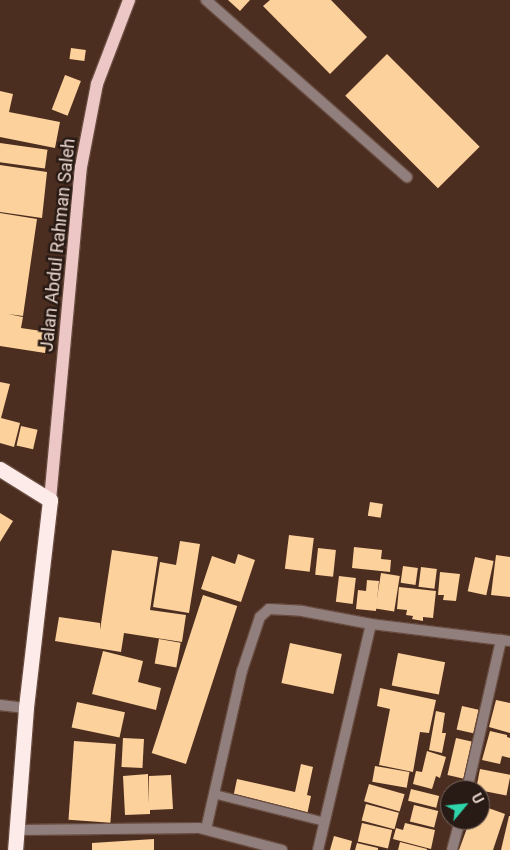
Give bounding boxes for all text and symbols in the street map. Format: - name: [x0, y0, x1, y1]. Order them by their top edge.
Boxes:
- street label: Jalan Abdul Rahman Saleh: [36, 137, 80, 353]
- north arrow: [440, 780, 490, 830]
- text: U: [468, 791, 487, 806]

